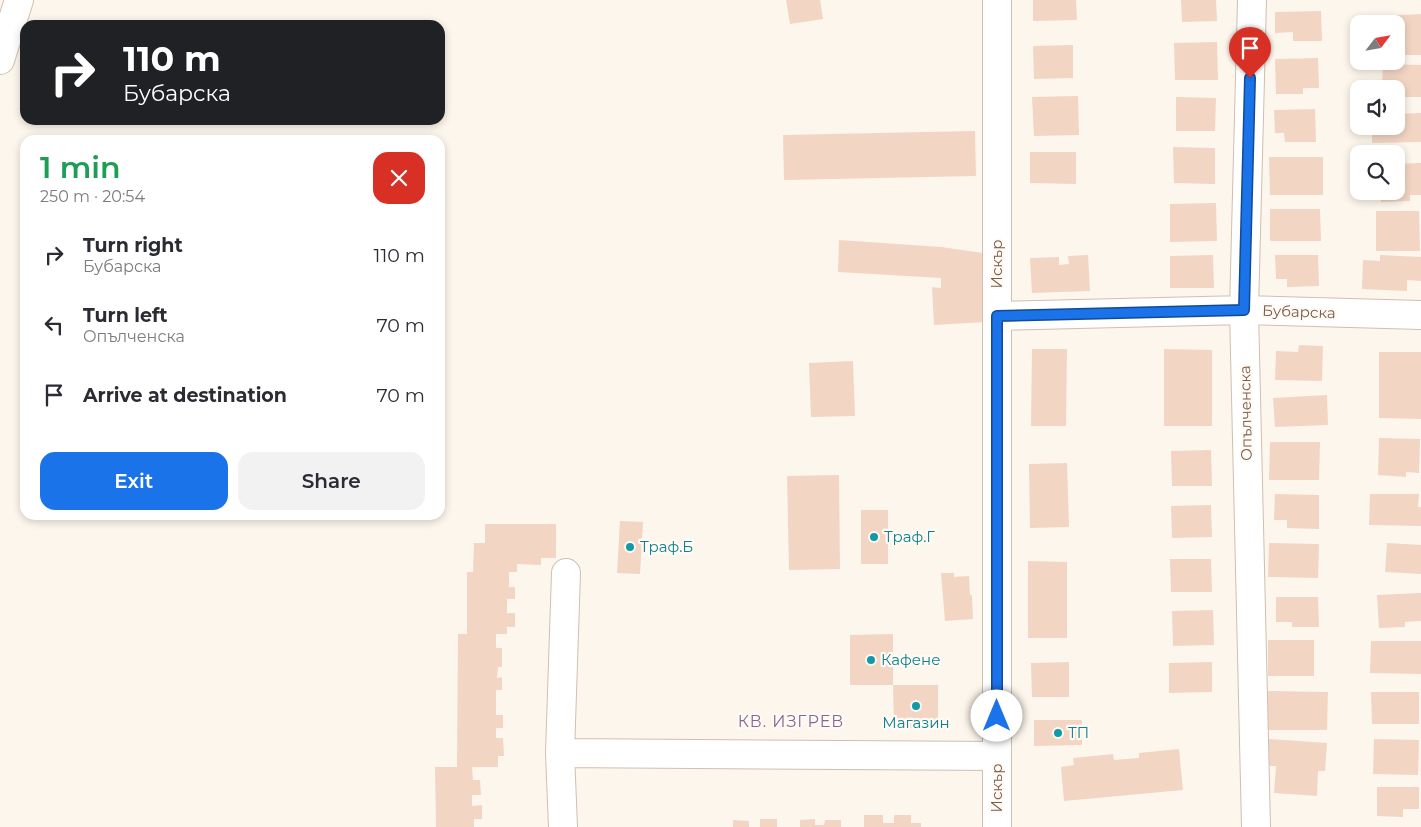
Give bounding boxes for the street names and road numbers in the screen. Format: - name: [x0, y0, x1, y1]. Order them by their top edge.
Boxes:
- street label: Искър: [987, 240, 1006, 288]
- street label: Бубарска: [1262, 301, 1336, 322]
- street label: Опълченска: [1235, 365, 1256, 461]
- street label: Искър: [987, 764, 1006, 812]

